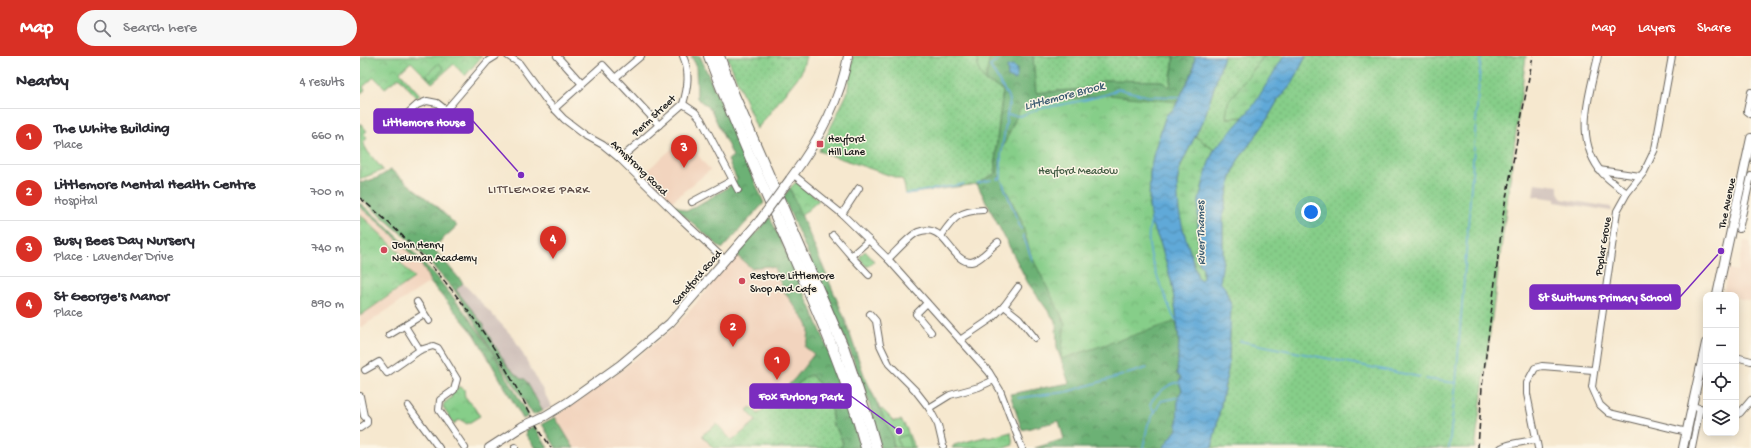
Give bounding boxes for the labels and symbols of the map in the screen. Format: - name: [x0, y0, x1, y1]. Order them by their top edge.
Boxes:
- water label: Littlemore Brook: [1023, 79, 1107, 114]
- street label: Perm Street: [629, 92, 680, 140]
- callout: Littlemore House: [374, 109, 473, 133]
- text: Littlemore House: [383, 117, 466, 131]
- place label: Heyford Hill Lane: [828, 133, 866, 159]
- pin: 3: [671, 135, 697, 168]
- street label: Armstrong Road: [608, 138, 671, 200]
- marker: Heyford Hill Lane: [815, 139, 825, 149]
- park label: Heyford Meadow: [1038, 165, 1118, 178]
- street label: The Avenue: [1717, 177, 1739, 231]
- district label: LITTLEMORE PARK: [488, 184, 590, 198]
- water label: River Thames: [1194, 199, 1210, 265]
- your location: [1301, 202, 1321, 222]
- street label: Poplar Grove: [1593, 216, 1615, 278]
- pin: 4: [540, 226, 566, 259]
- place label: John Henry Newman Academy: [392, 240, 477, 265]
- marker: John Henry Newman Academy: [379, 245, 389, 255]
- street label: Sandford Road: [670, 247, 726, 308]
- place label: Restore Littlemore Shop And Cafe: [750, 271, 835, 296]
- marker: Restore Littlemore Shop And Cafe: [737, 276, 747, 286]
- callout: St Swithuns Primary School: [1530, 285, 1680, 309]
- text: St Swithuns Primary School: [1538, 292, 1672, 306]
- pin: 2: [720, 314, 746, 347]
- pin: 1: [764, 347, 790, 380]
- callout: Fox Furlong Park: [750, 384, 851, 408]
- text: Fox Furlong Park: [758, 391, 845, 405]

